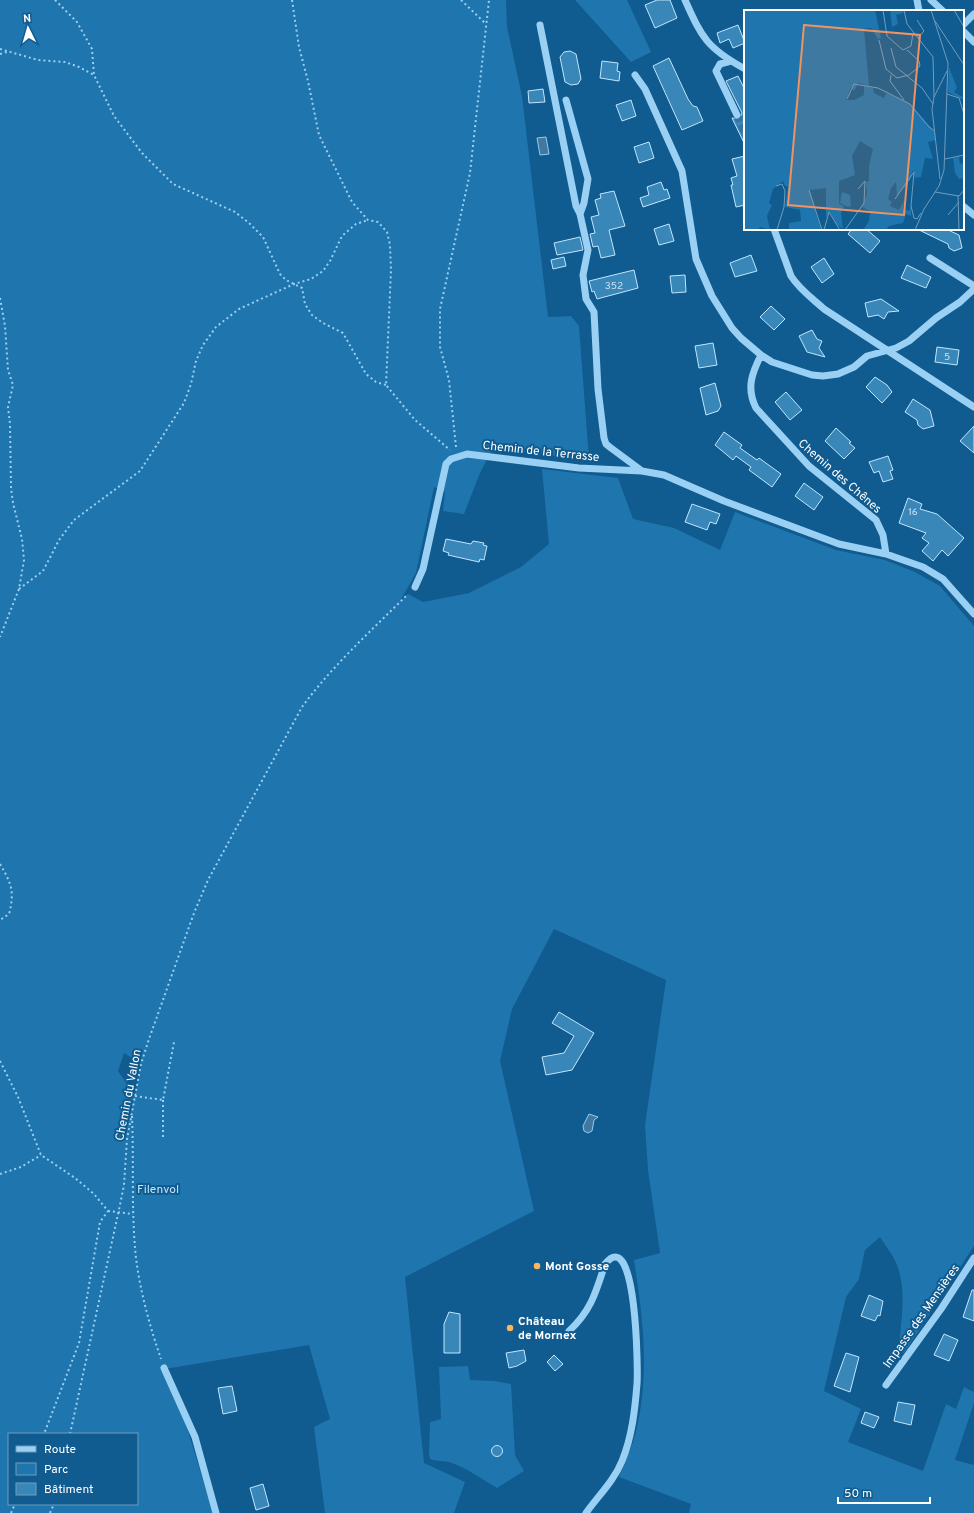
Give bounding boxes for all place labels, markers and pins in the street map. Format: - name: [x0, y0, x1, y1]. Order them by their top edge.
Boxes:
- place label: Mont Gosse: [545, 1259, 610, 1275]
- marker: Mont Gosse: [532, 1261, 542, 1271]
- place label: Château de Mornex: [518, 1314, 576, 1344]
- marker: Château de Mornex: [505, 1323, 515, 1333]

